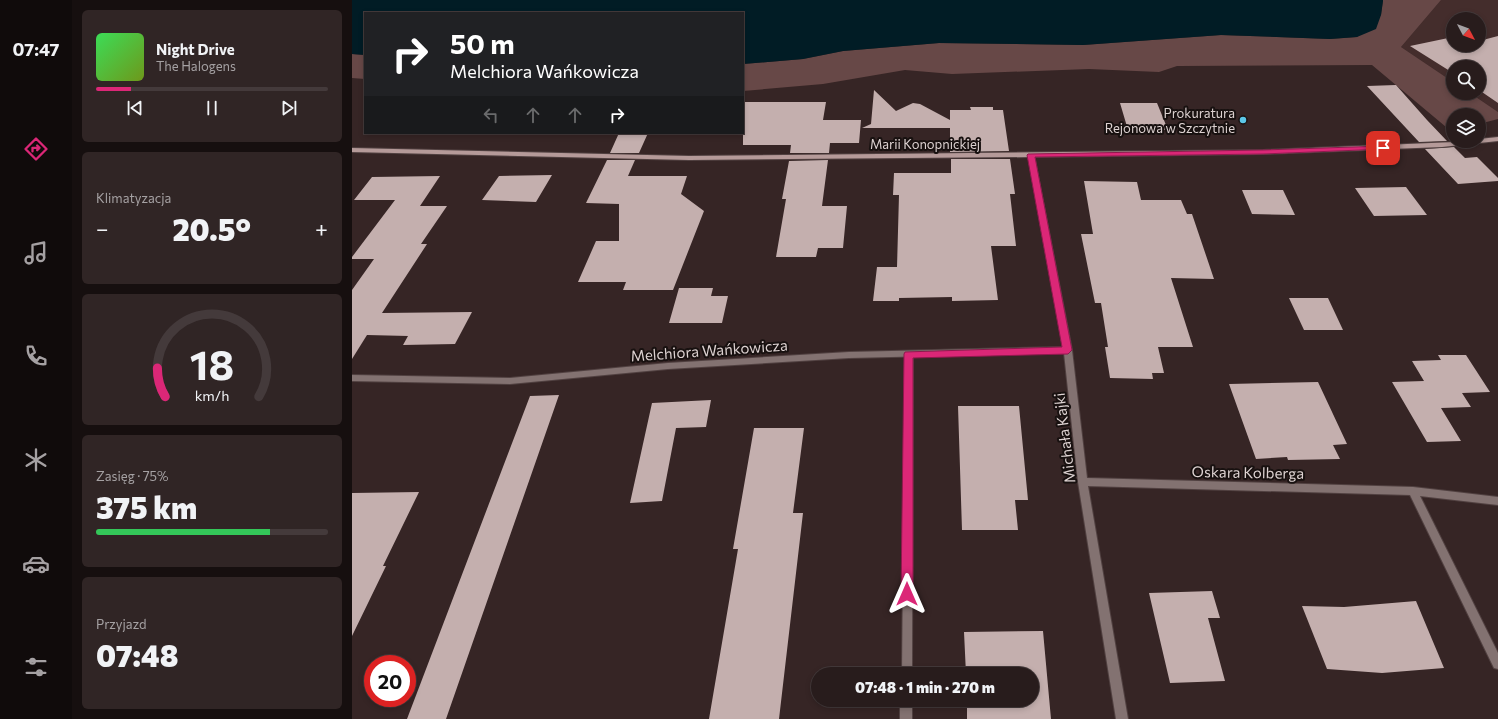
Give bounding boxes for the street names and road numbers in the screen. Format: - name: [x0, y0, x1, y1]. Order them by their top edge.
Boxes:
- street label: Marii Konopnickiej: [870, 136, 980, 152]
- street label: Melchiora Wańkowicza: [630, 336, 788, 364]
- street label: Michała Kajki: [1050, 392, 1078, 484]
- street label: Oskara Kolberga: [1192, 462, 1304, 482]

